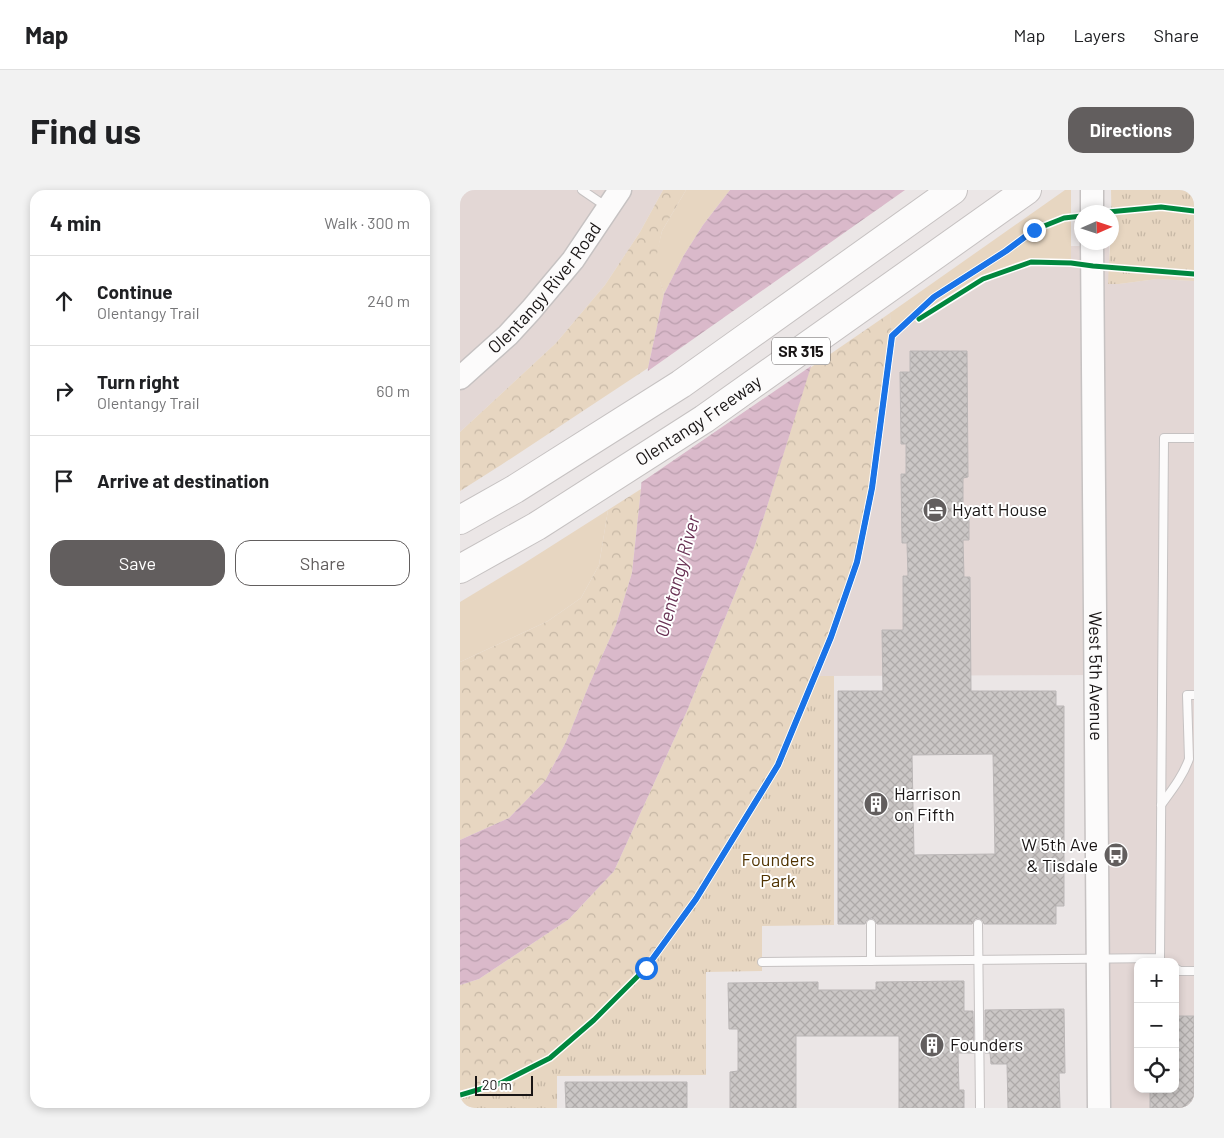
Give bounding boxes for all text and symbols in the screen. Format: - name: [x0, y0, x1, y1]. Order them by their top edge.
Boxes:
- text: Map: [25, 20, 68, 49]
- text: Map: [1013, 24, 1045, 46]
- text: Layers: [1073, 24, 1126, 46]
- text: Share: [1154, 24, 1199, 46]
- button: Directions: [1068, 107, 1194, 153]
- text: Find us: [30, 109, 141, 151]
- north arrow: [1074, 205, 1119, 250]
- text: 4 min: [50, 210, 101, 235]
- text: Walk · 300 m: [324, 213, 410, 232]
- street label: Olentangy River Road: [483, 218, 605, 358]
- route end: [1023, 219, 1046, 242]
- text: Continue: [97, 280, 173, 303]
- icon: ahead: [50, 287, 78, 315]
- text: 240 m: [367, 291, 410, 310]
- text: Olentangy Trail: [97, 303, 200, 322]
- road number: SR 315: [772, 338, 830, 365]
- text: Turn right: [97, 370, 179, 393]
- street label: Olentangy Freeway: [631, 370, 765, 470]
- icon: right: [50, 377, 78, 405]
- text: 60 m: [376, 381, 410, 400]
- text: Olentangy Trail: [97, 393, 200, 412]
- icon: arrive: [50, 467, 78, 495]
- text: Arrive at destination: [97, 469, 269, 492]
- hotel icon: Hyatt House: [922, 497, 948, 523]
- place label: Hyatt House: [952, 498, 1047, 520]
- water label: Olentangy River: [649, 511, 704, 639]
- button: Save: [50, 540, 225, 586]
- button: Share: [235, 540, 410, 586]
- street label: West 5th Avenue: [1085, 611, 1108, 741]
- place label: Harrison on Fifth: [894, 782, 961, 825]
- building icon: Harrison on Fifth: [863, 791, 889, 817]
- place label: W 5th Ave & Tisdale: [1021, 833, 1098, 876]
- bus stop icon: W 5th Ave & Tisdale: [1103, 842, 1129, 868]
- park label: Founders Park: [741, 848, 815, 891]
- route start: [635, 957, 658, 980]
- map controls: [1134, 958, 1179, 1093]
- button: +: [1134, 958, 1179, 1003]
- button: −: [1134, 1003, 1179, 1048]
- building icon: Founders: [919, 1032, 945, 1058]
- place label: Founders: [950, 1033, 1023, 1055]
- button: locate: [1134, 1048, 1179, 1093]
- scale bar: [475, 1073, 532, 1096]
- text: 20 m: [482, 1076, 512, 1093]

